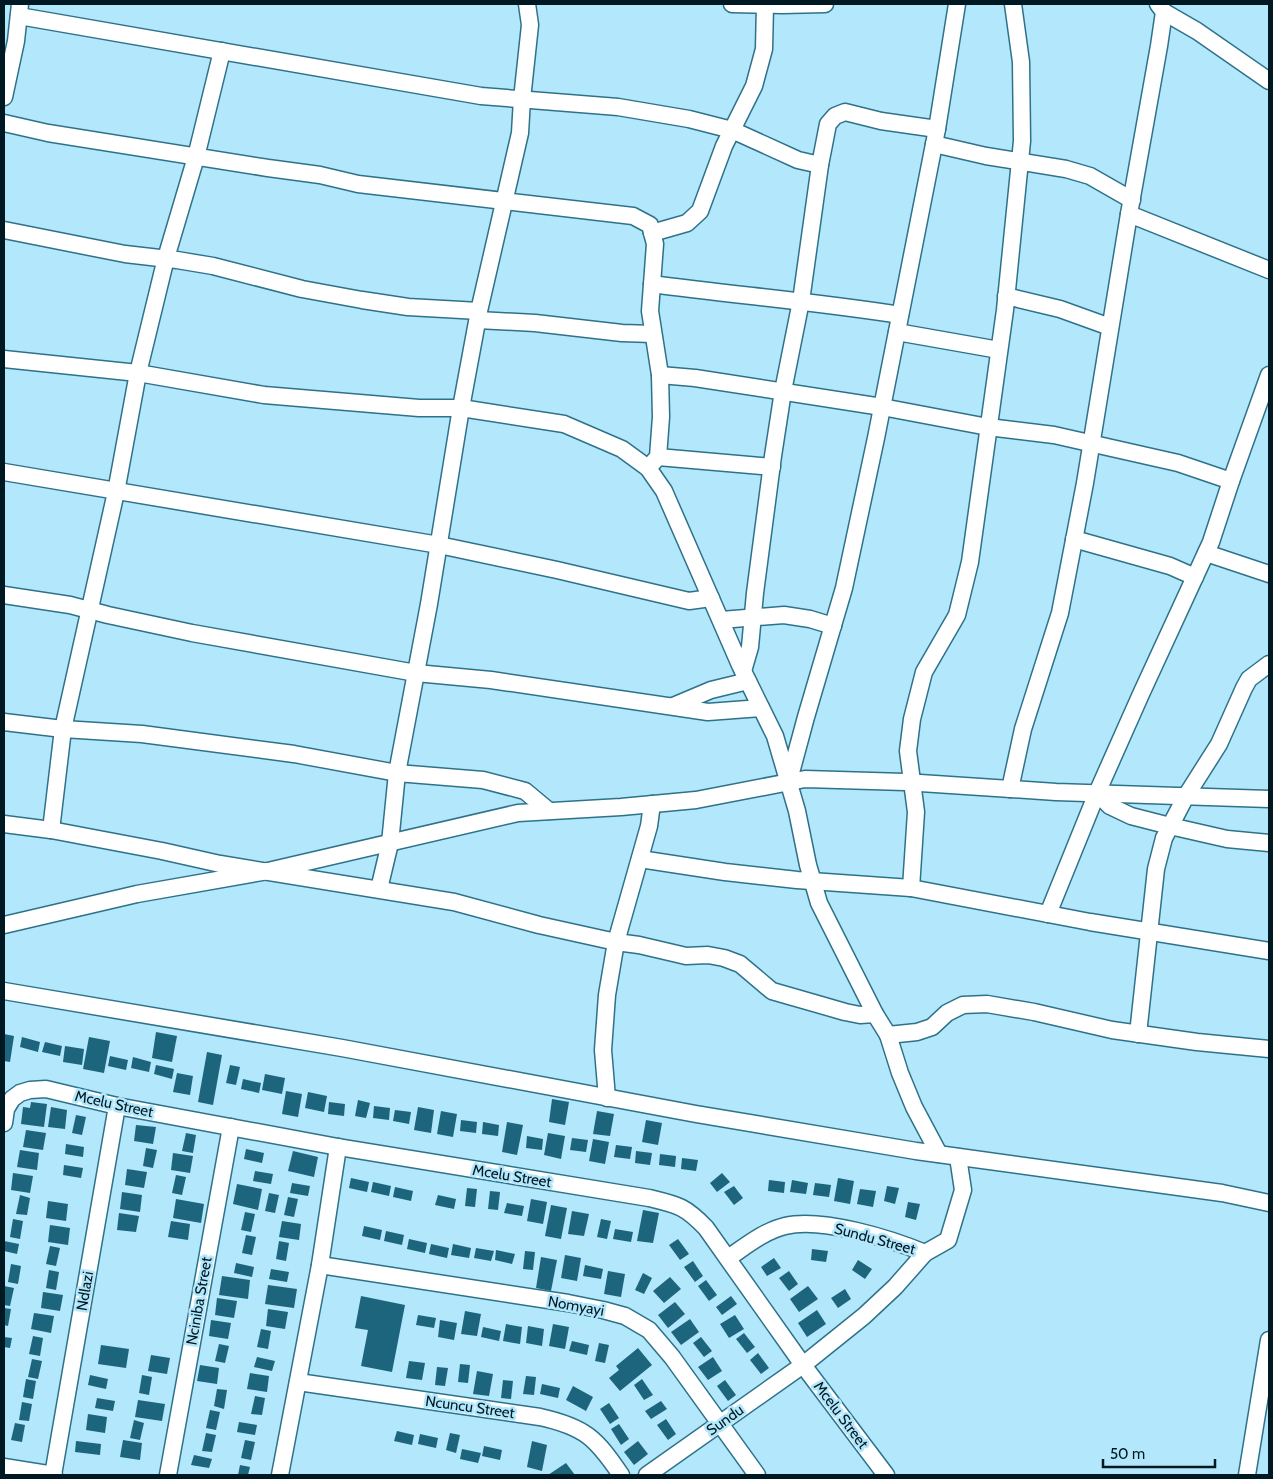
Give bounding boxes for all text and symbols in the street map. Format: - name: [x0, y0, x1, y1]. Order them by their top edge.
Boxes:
- street label: Mcelu Street: [73, 1087, 155, 1121]
- street label: Mcelu Street: [471, 1161, 553, 1191]
- street label: Sundu Street: [833, 1220, 917, 1258]
- street label: Nciniba Street: [182, 1255, 216, 1347]
- street label: Ndlazi: [73, 1270, 97, 1312]
- street label: Nomyayi: [547, 1292, 605, 1320]
- street label: Mcelu Street: [810, 1378, 872, 1452]
- street label: Ncuncu Street: [424, 1392, 516, 1422]
- street label: Sundu: [703, 1401, 747, 1439]
- scale bar: [1103, 1436, 1216, 1468]
- text: 50 m: [1110, 1445, 1145, 1463]

